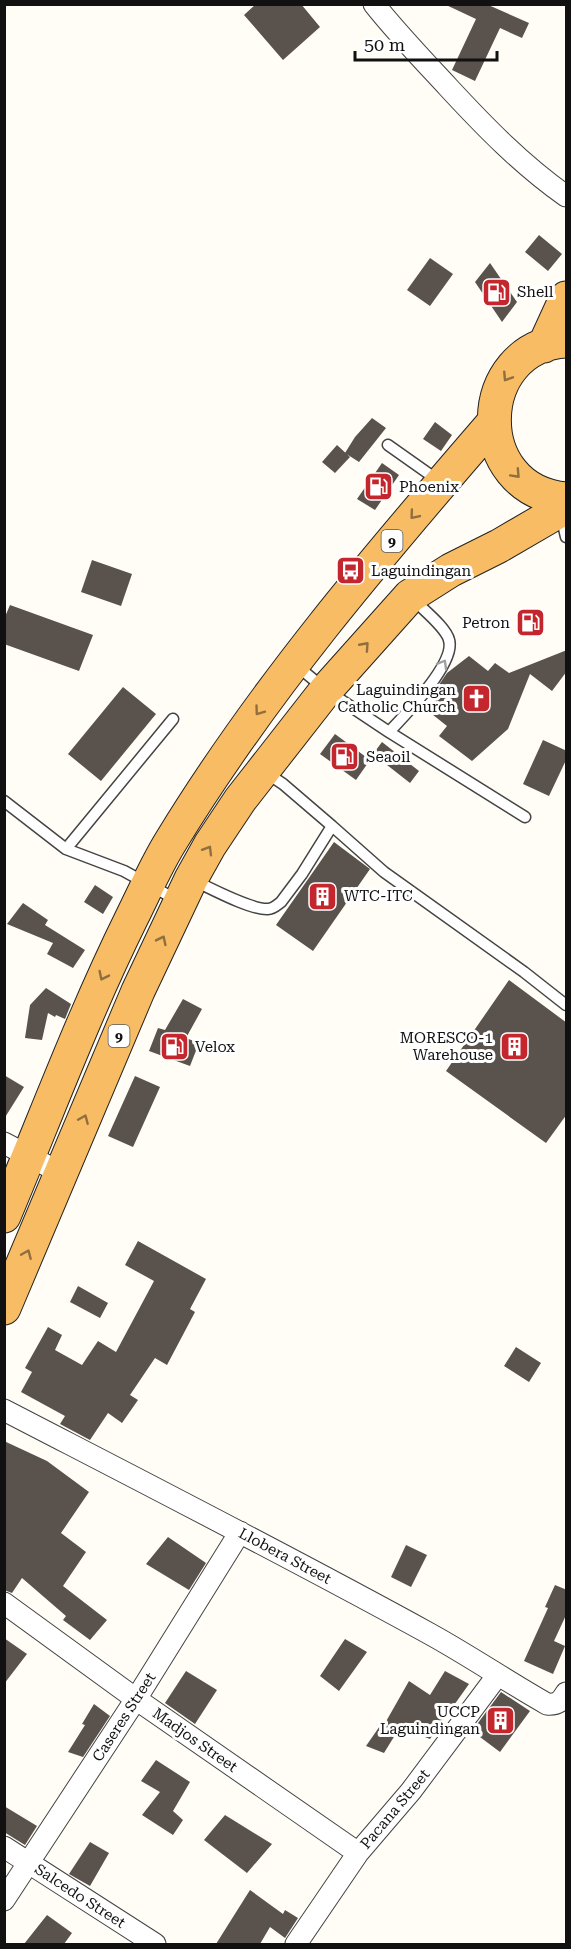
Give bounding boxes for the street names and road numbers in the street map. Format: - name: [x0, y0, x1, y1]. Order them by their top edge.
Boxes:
- road number: 9: [382, 530, 402, 552]
- road number: 9: [108, 1025, 130, 1047]
- street label: Llobera Street: [236, 1524, 335, 1588]
- street label: Caseres Street: [89, 1669, 160, 1765]
- street label: Madjos Street: [149, 1704, 241, 1776]
- street label: Pacana Street: [356, 1765, 434, 1852]
- street label: Salcedo Street: [31, 1860, 129, 1932]

